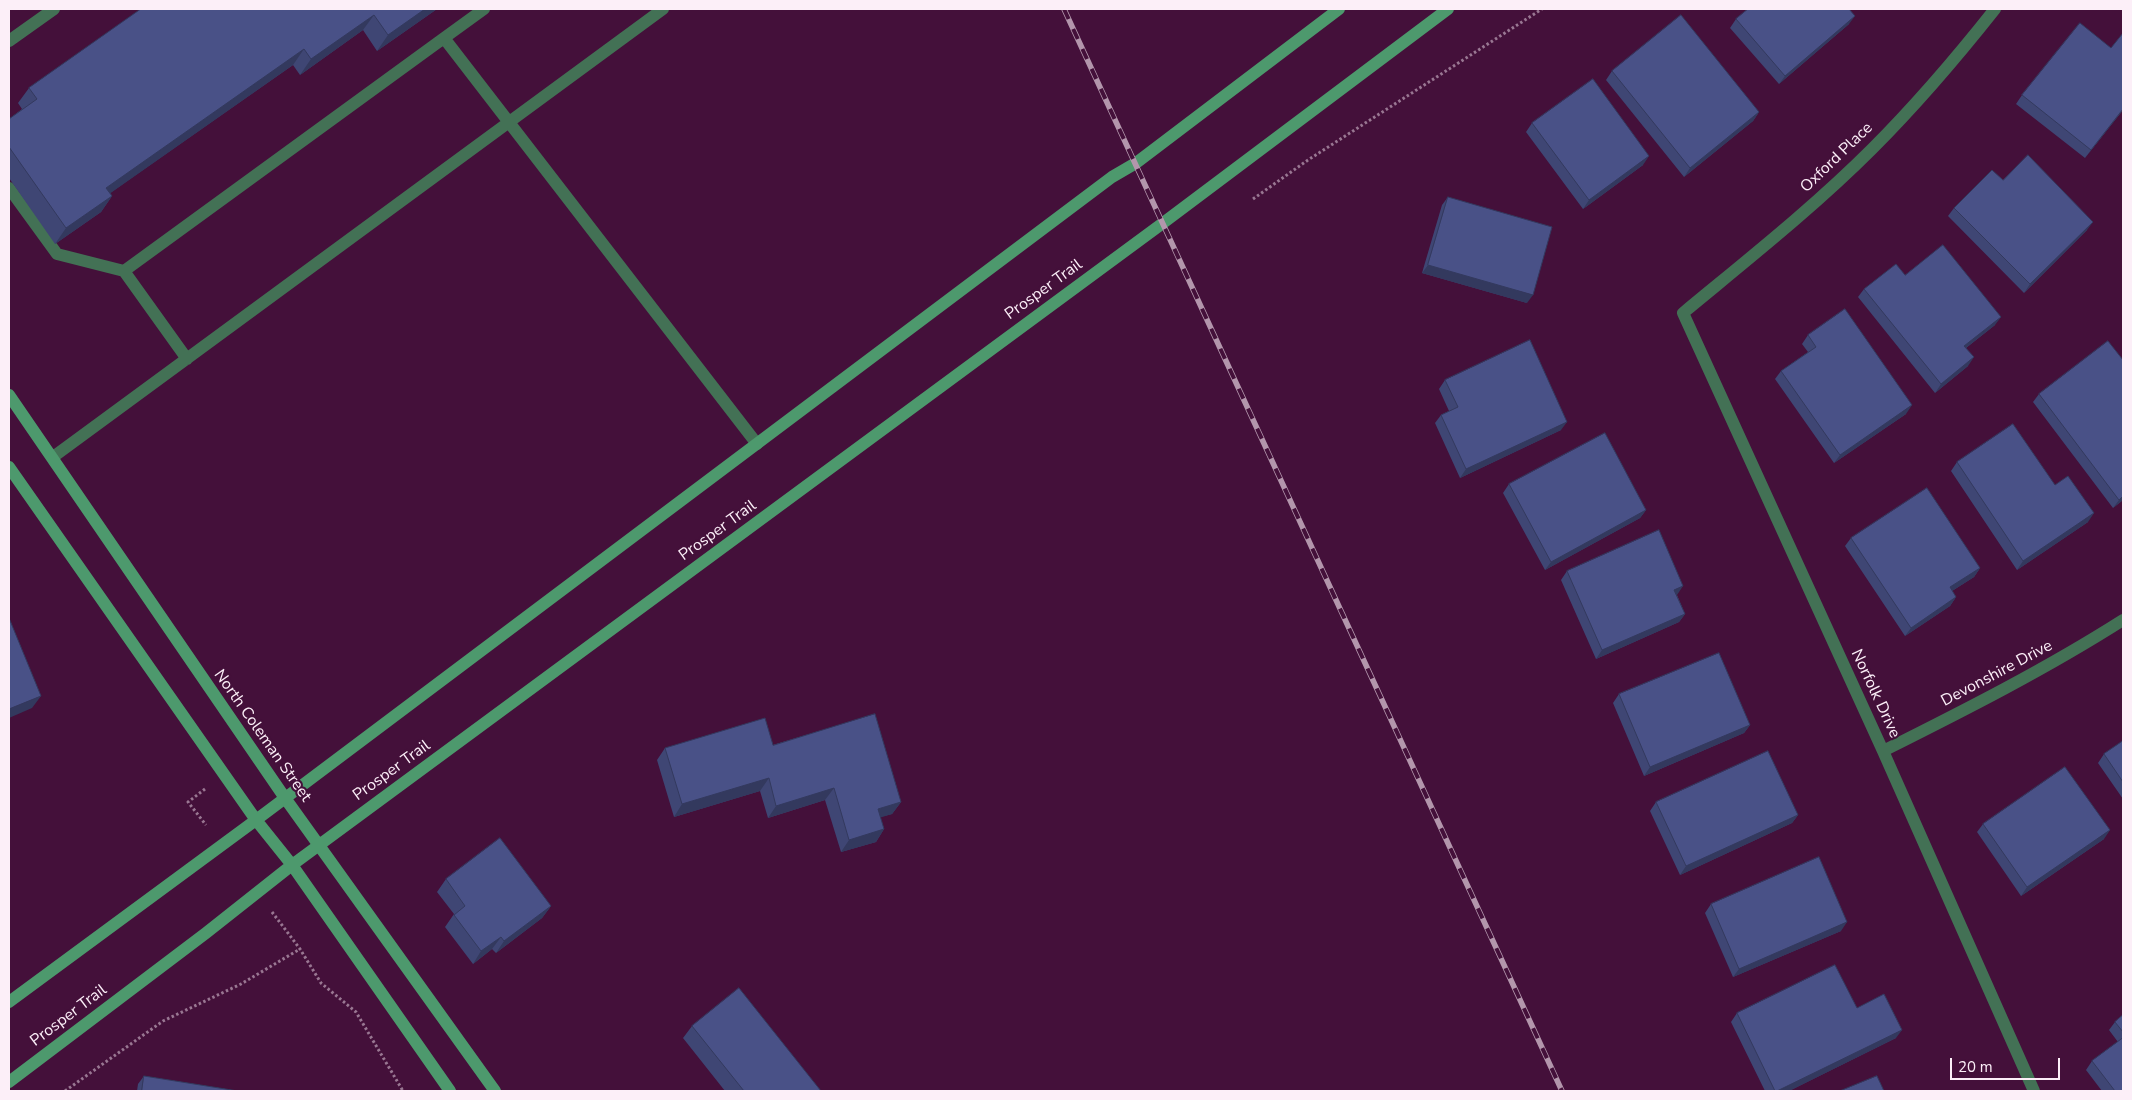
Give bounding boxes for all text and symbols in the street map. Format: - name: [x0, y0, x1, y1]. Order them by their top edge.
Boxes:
- street label: Oxford Place: [1797, 119, 1877, 197]
- street label: Prosper Trail: [1002, 256, 1086, 324]
- street label: Prosper Trail: [676, 497, 760, 565]
- street label: Devonshire Drive: [1938, 637, 2056, 711]
- street label: Norfolk Drive: [1846, 647, 1904, 741]
- street label: North Coleman Street: [209, 666, 315, 806]
- street label: Prosper Trail: [350, 737, 434, 805]
- street label: Prosper Trail: [27, 981, 111, 1051]
- scale bar: [1952, 1048, 2062, 1080]
- text: 20 m: [1958, 1057, 1993, 1077]

